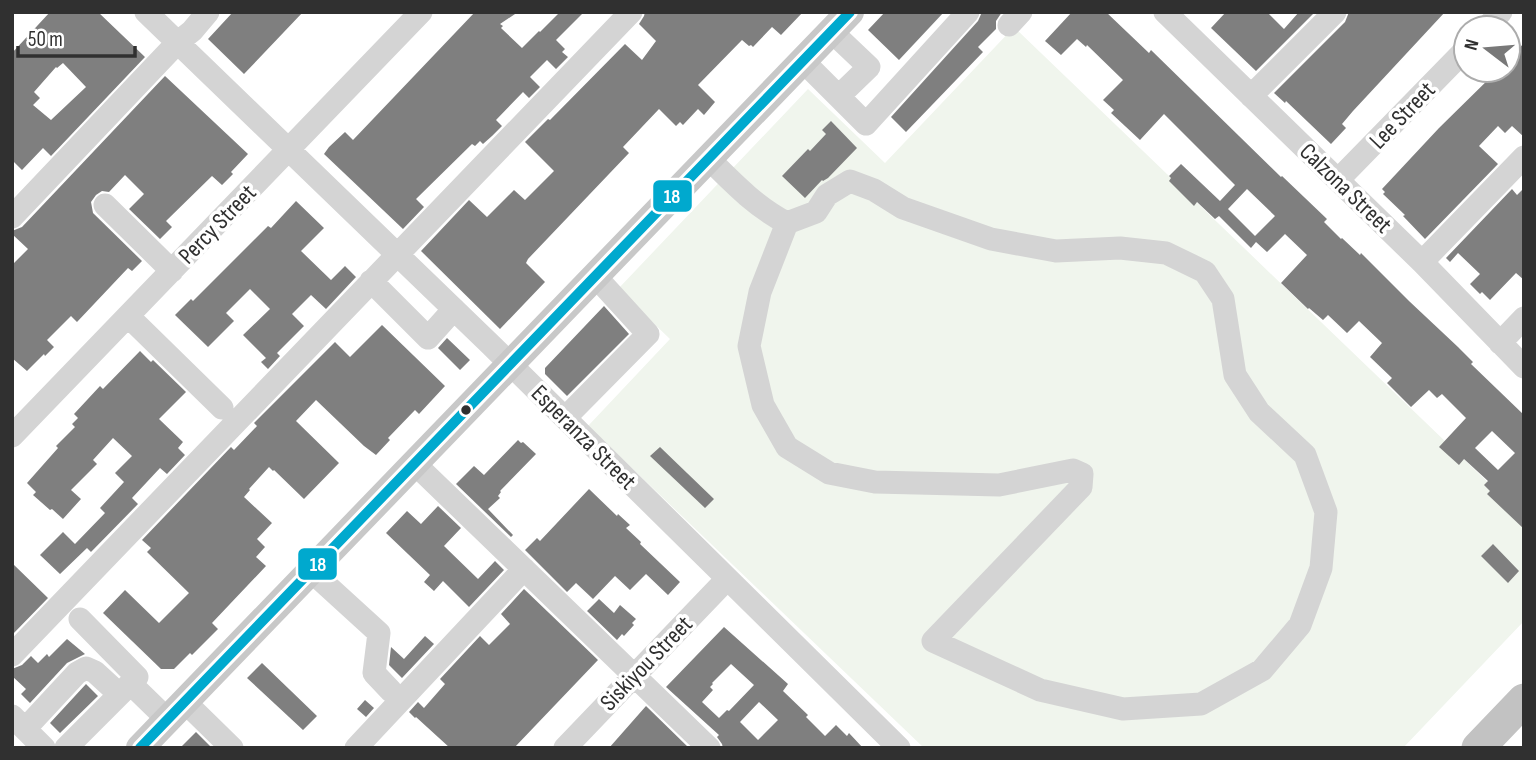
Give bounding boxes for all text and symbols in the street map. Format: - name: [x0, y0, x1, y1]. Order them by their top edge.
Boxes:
- scale bar: [18, 14, 135, 58]
- north arrow: [1452, 14, 1522, 84]
- text: 50 m: [28, 27, 63, 52]
- text: N: [1460, 37, 1485, 53]
- street label: Lee Street: [1363, 76, 1441, 155]
- street label: Calzona Street: [1293, 137, 1398, 239]
- street label: Percy Street: [172, 178, 262, 270]
- line badge: 18: [652, 179, 693, 213]
- text: 18: [664, 186, 680, 209]
- street label: Esperanza Street: [525, 379, 642, 496]
- unlabelled marker: [459, 403, 473, 417]
- line badge: 18: [297, 547, 338, 581]
- text: 18: [310, 554, 326, 577]
- street label: Siskiyou Street: [594, 610, 699, 717]

